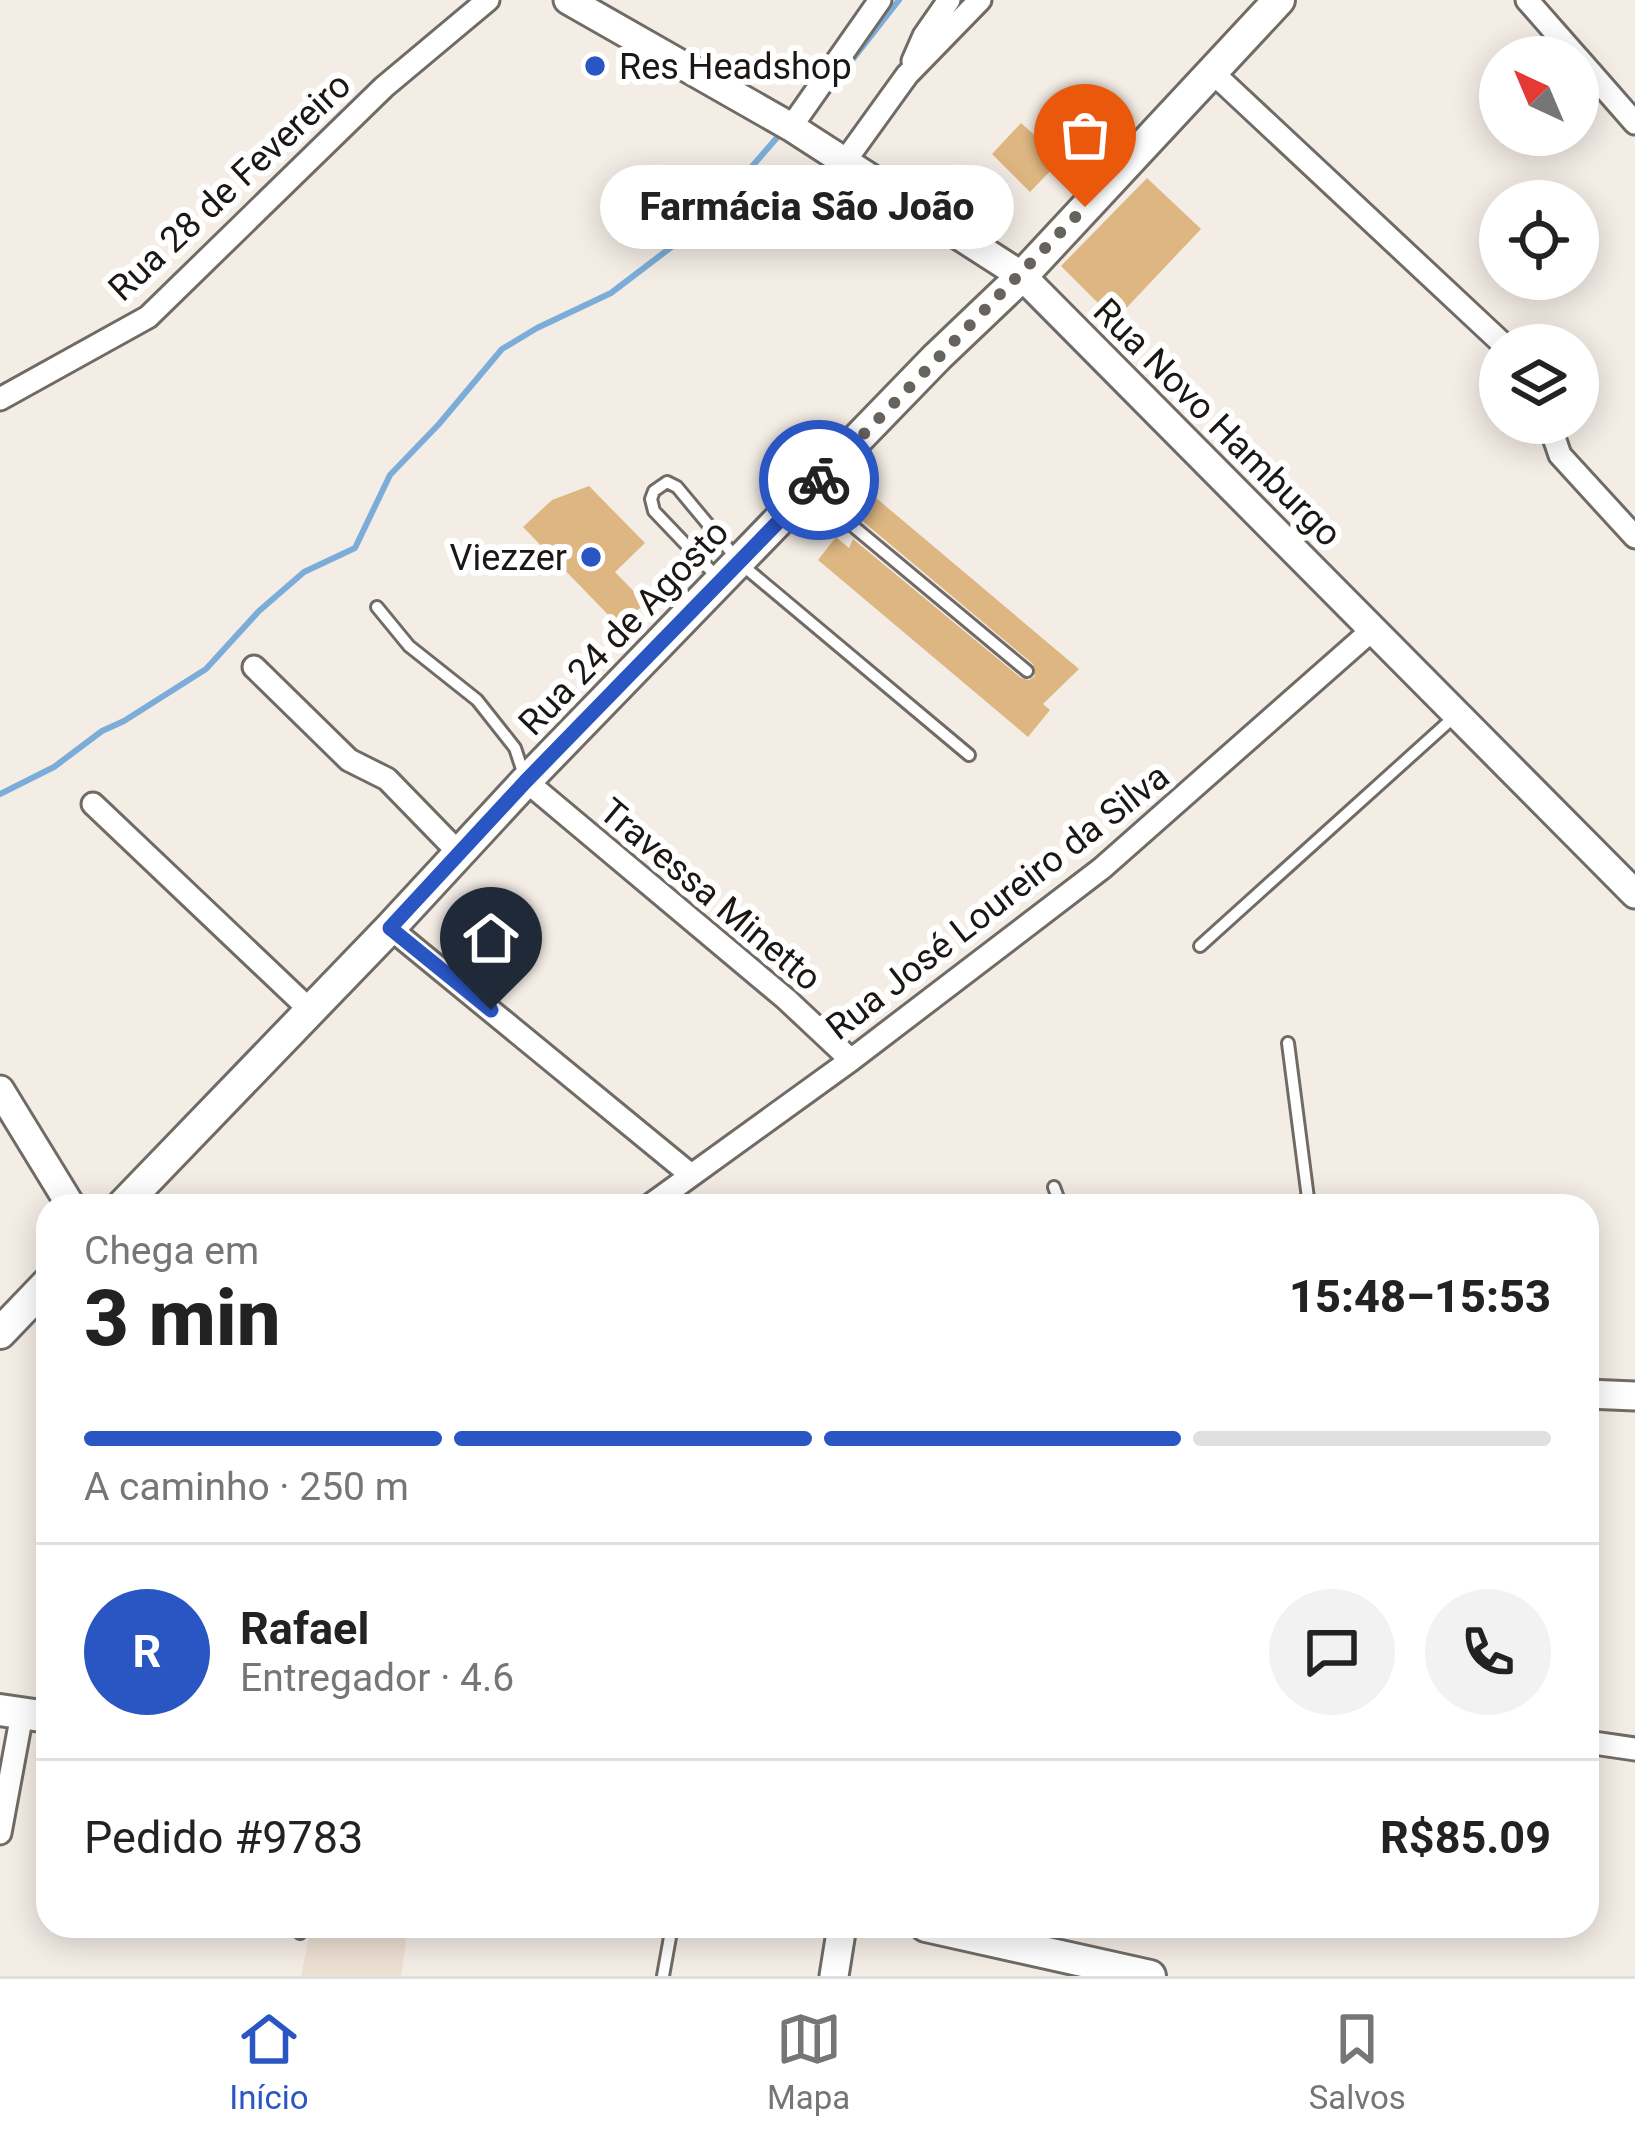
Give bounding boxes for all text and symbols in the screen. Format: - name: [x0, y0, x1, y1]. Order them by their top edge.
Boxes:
- north arrow: [1479, 36, 1599, 156]
- map controls: [1479, 36, 1599, 444]
- place label: Res Headshop: [619, 46, 852, 88]
- marker: Res Headshop: [582, 53, 608, 79]
- street label: Rua 28 de Fevereiro: [100, 64, 359, 310]
- pin: [1034, 84, 1136, 207]
- icon: bag: [1052, 102, 1118, 168]
- callout: Farmácia São João: [599, 165, 1013, 249]
- button: locate: [1479, 180, 1599, 300]
- text: Farmácia São João: [639, 184, 975, 230]
- street label: Rua Novo Hamburgo: [1085, 290, 1350, 555]
- button: layers: [1479, 324, 1599, 444]
- courier: [759, 420, 879, 540]
- icon: bike: [786, 447, 852, 513]
- street label: Rua 24 de Agosto: [510, 511, 737, 744]
- place label: Viezzer: [450, 537, 567, 579]
- marker: Viezzer: [578, 544, 604, 570]
- street label: Rua José Loureiro da Silva: [818, 755, 1177, 1048]
- street label: Travessa Minetto: [591, 790, 830, 1000]
- pin: [440, 887, 542, 1010]
- icon: home: [458, 905, 524, 971]
- text: Chega em: [84, 1228, 259, 1274]
- text: 15:48–15:53: [1289, 1270, 1551, 1323]
- text: 3 min: [84, 1273, 281, 1364]
- text: A caminho · 250 m: [84, 1464, 409, 1510]
- button: chat: [1269, 1589, 1395, 1715]
- button: phone: [1425, 1589, 1551, 1715]
- text: Rafael: [240, 1602, 369, 1655]
- text: R: [133, 1625, 161, 1678]
- text: Entregador · 4.6: [240, 1655, 514, 1701]
- text: Pedido #9783: [84, 1811, 363, 1864]
- text: R$85.09: [1380, 1811, 1551, 1864]
- tab: Início: [229, 2006, 309, 2117]
- tab: Mapa: [767, 2006, 850, 2117]
- tab: Salvos: [1309, 2006, 1406, 2117]

